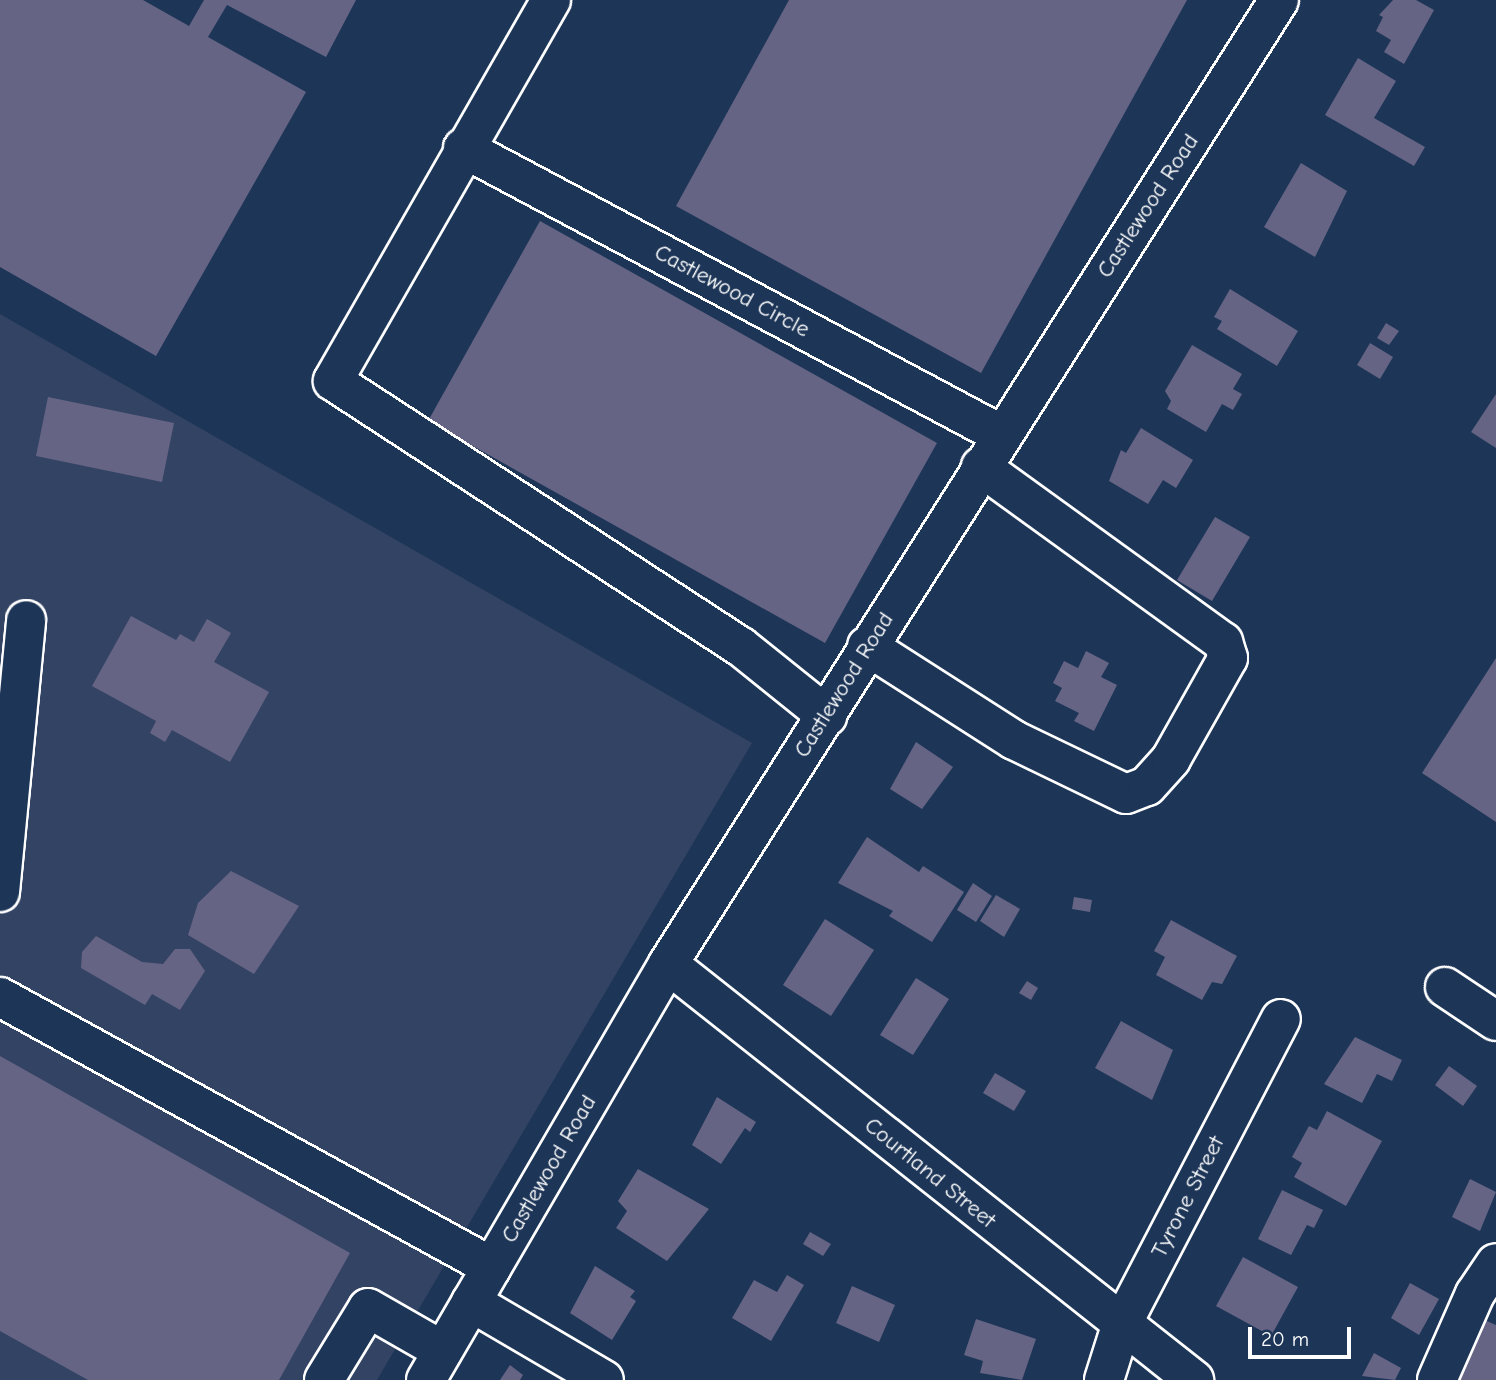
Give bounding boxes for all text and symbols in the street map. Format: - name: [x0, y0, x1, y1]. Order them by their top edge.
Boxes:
- street label: Castlewood Road: [1091, 129, 1205, 283]
- street label: Castlewood Circle: [650, 239, 814, 343]
- street label: Castlewood Road: [788, 607, 900, 763]
- street label: Castlewood Road: [496, 1090, 602, 1248]
- street label: Courtland Street: [859, 1112, 1001, 1234]
- street label: Tyrone Street: [1146, 1132, 1230, 1262]
- scale bar: [1251, 1314, 1354, 1358]
- text: 20 m: [1261, 1327, 1309, 1351]

